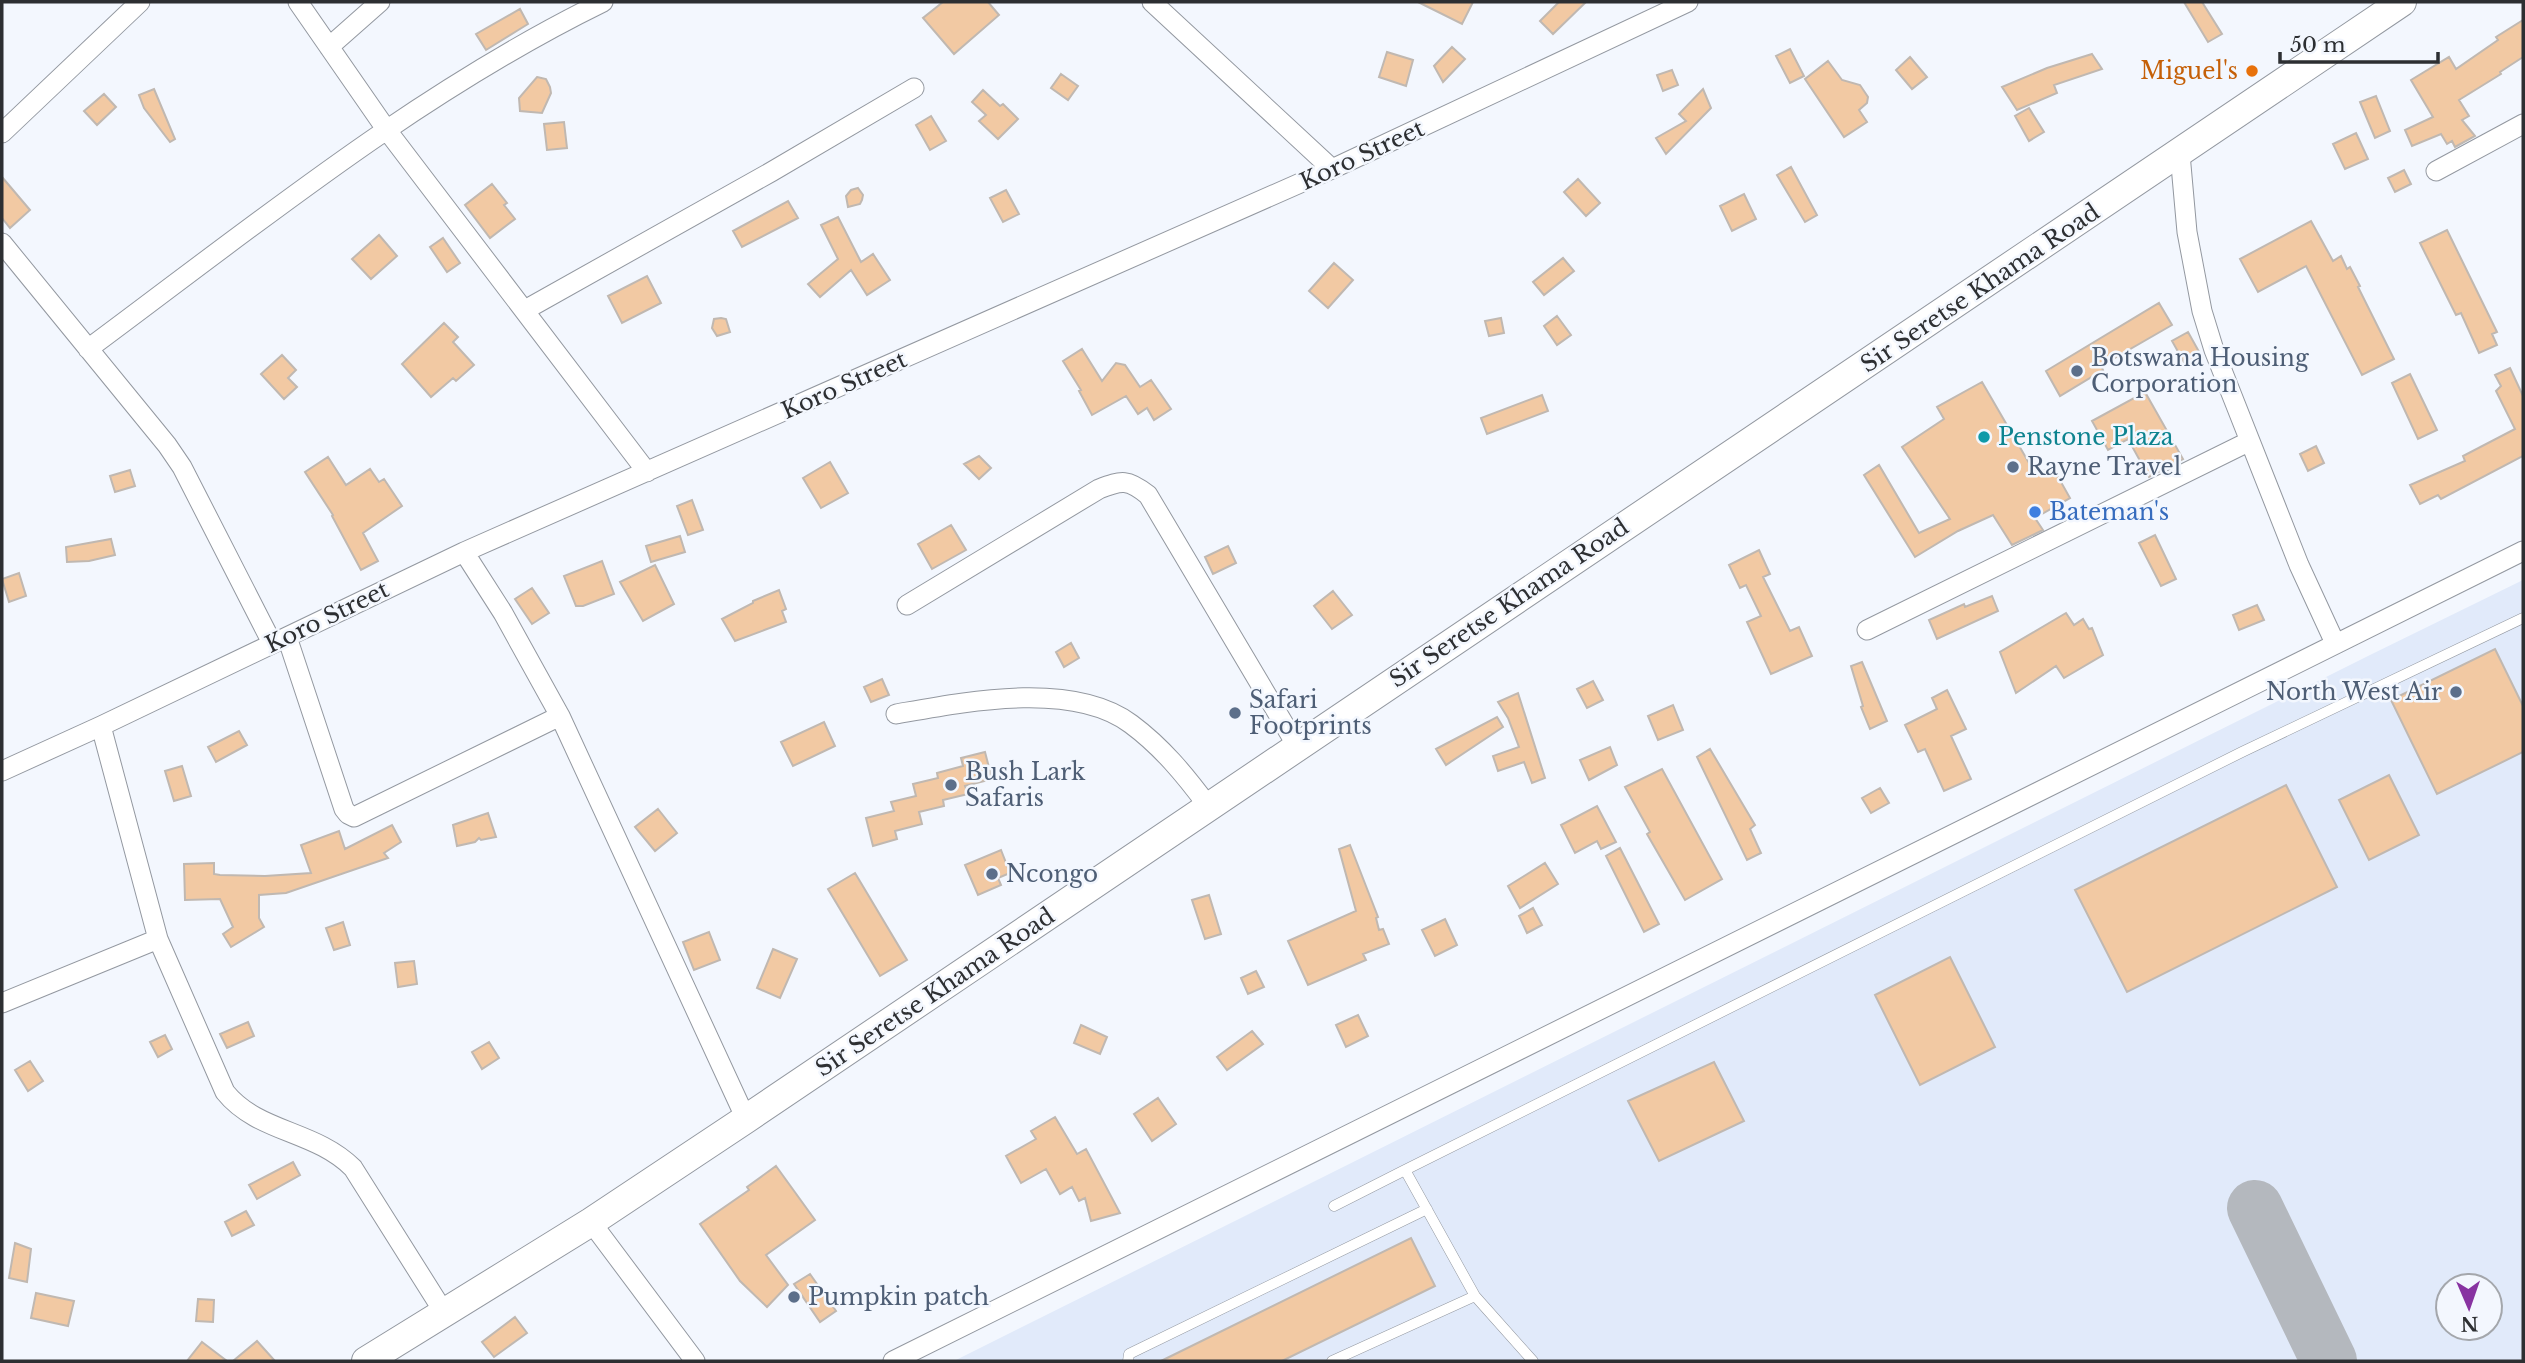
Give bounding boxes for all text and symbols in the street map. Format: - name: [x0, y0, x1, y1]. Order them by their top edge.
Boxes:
- scale bar: [2280, 21, 2438, 65]
- text: 50 m: [2290, 32, 2346, 58]
- place label: Miguel's: [2140, 57, 2238, 85]
- marker: Miguel's: [2244, 63, 2260, 79]
- street label: Koro Street: [1295, 114, 1429, 196]
- street label: Sir Seretse Khama Road: [1855, 198, 2105, 378]
- place label: Botswana Housing Corporation: [2091, 344, 2309, 398]
- street label: Koro Street: [777, 345, 911, 425]
- marker: Botswana Housing Corporation: [2069, 363, 2085, 379]
- place label: Penstone Plaza: [1998, 423, 2174, 451]
- marker: Penstone Plaza: [1976, 429, 1992, 445]
- place label: Rayne Travel: [2027, 453, 2181, 481]
- marker: Rayne Travel: [2005, 459, 2021, 475]
- place label: Bateman's: [2049, 498, 2169, 526]
- marker: Bateman's: [2027, 504, 2043, 520]
- street label: Sir Seretse Khama Road: [1384, 513, 1634, 693]
- street label: Koro Street: [261, 575, 394, 659]
- place label: North West Air: [2266, 678, 2442, 706]
- marker: North West Air: [2448, 684, 2464, 700]
- place label: Safari Footprints: [1249, 686, 1372, 740]
- marker: Safari Footprints: [1227, 705, 1243, 721]
- place label: Bush Lark Safaris: [965, 758, 1086, 812]
- marker: Bush Lark Safaris: [943, 777, 959, 793]
- place label: Ncongo: [1006, 860, 1098, 888]
- marker: Ncongo: [984, 866, 1000, 882]
- street label: Sir Seretse Khama Road: [810, 902, 1060, 1082]
- north arrow: [2434, 1272, 2504, 1342]
- place label: Pumpkin patch: [808, 1283, 989, 1311]
- marker: Pumpkin patch: [786, 1289, 802, 1305]
- text: N: [2460, 1312, 2479, 1335]

